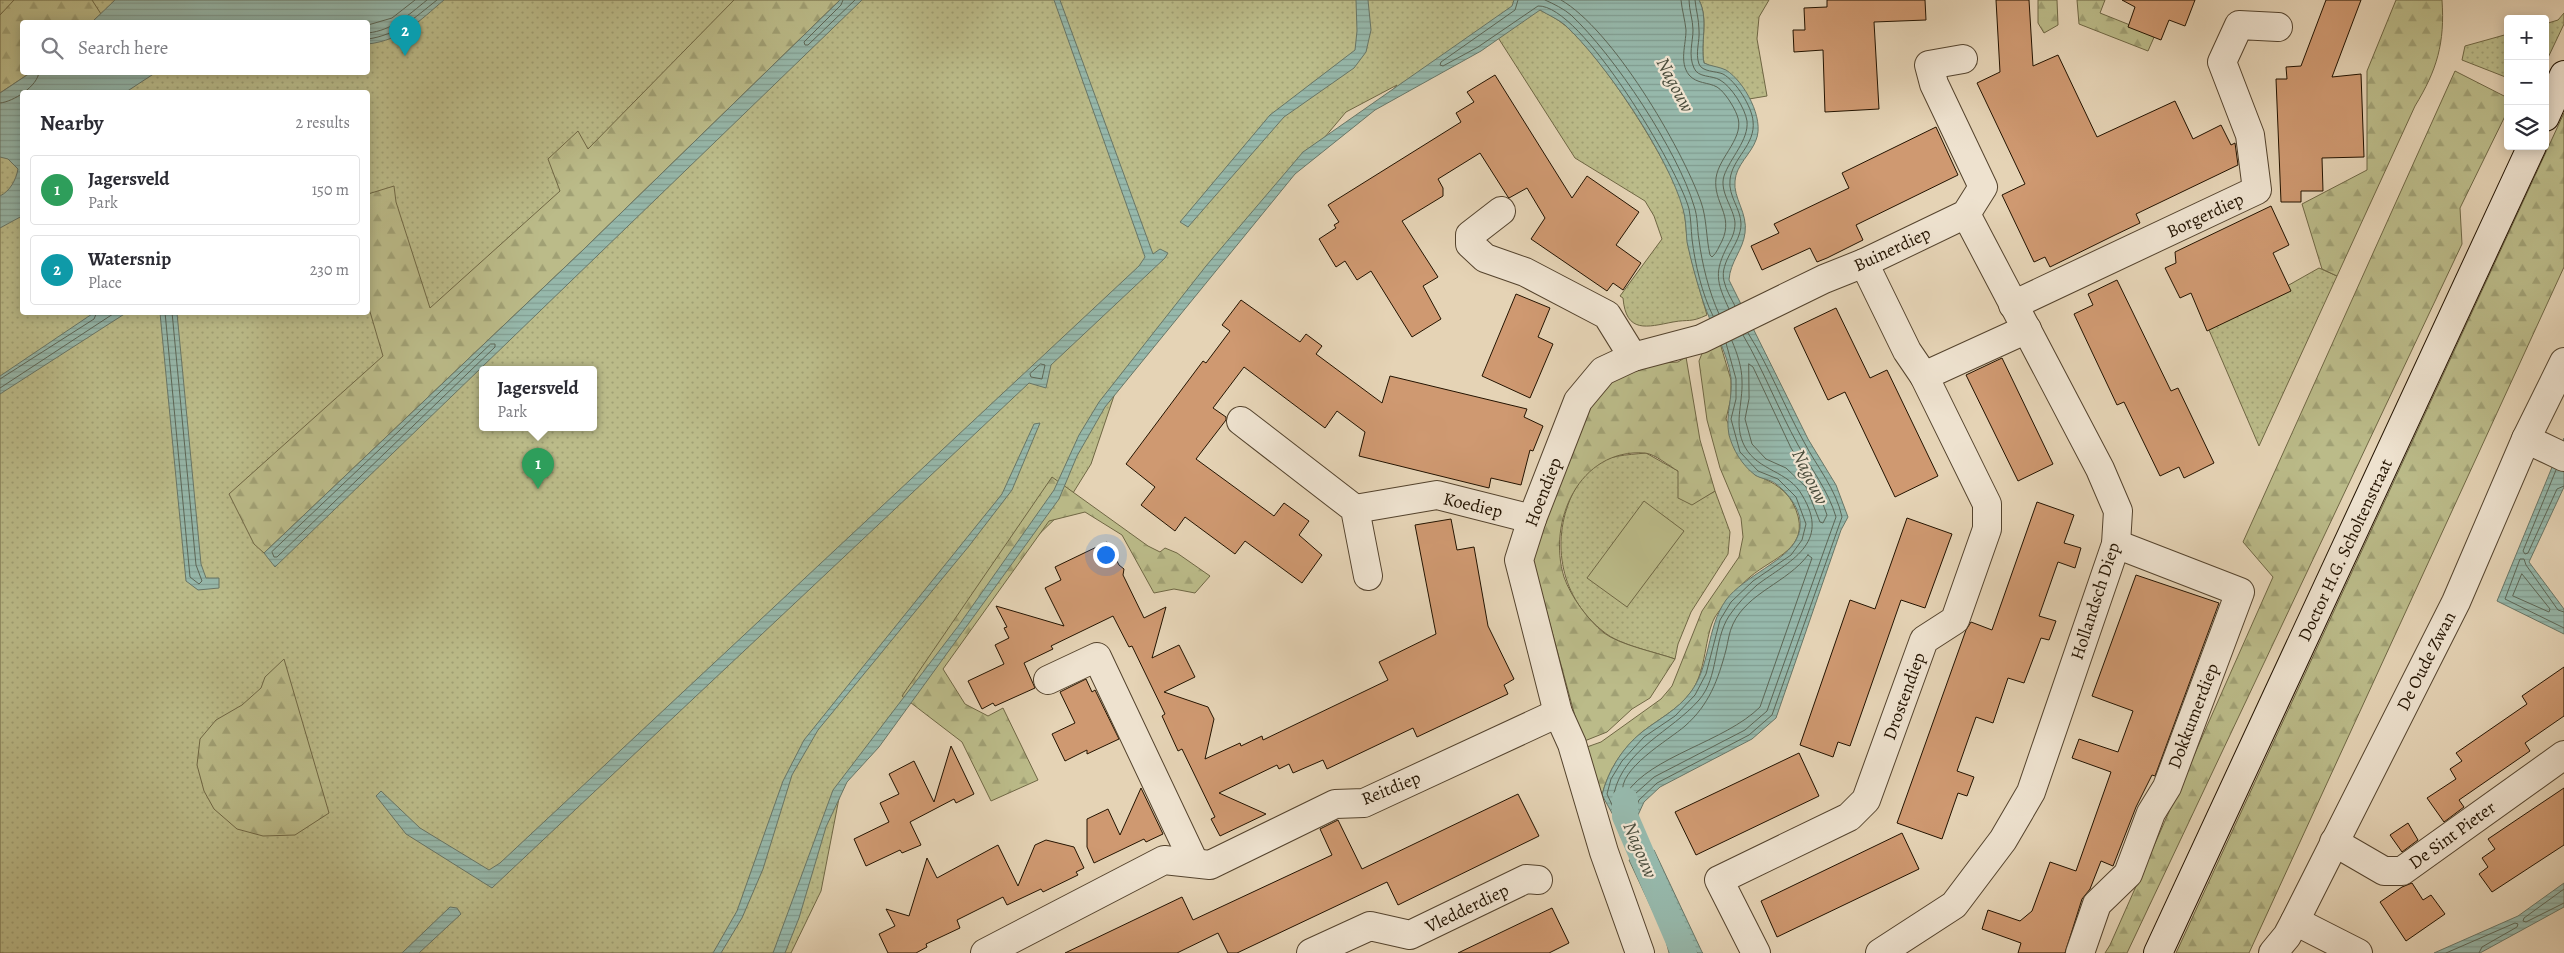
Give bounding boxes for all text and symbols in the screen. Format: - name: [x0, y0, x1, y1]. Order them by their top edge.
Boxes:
- pin: 2: [389, 15, 421, 56]
- map controls: [2504, 15, 2549, 150]
- button: +: [2504, 15, 2549, 60]
- search box: [20, 20, 370, 75]
- icon: search: [38, 34, 66, 62]
- text: Search here: [78, 35, 168, 61]
- water label: Nagouw: [1650, 53, 1700, 117]
- button: −: [2504, 60, 2549, 105]
- button: layers: [2504, 105, 2549, 150]
- text: Nearby: [40, 109, 103, 137]
- text: 2 results: [295, 112, 350, 134]
- text: Jagersveld: [88, 166, 170, 192]
- text: 1: [54, 179, 60, 201]
- text: 150 m: [312, 179, 349, 201]
- street label: Borgerdiep: [2163, 187, 2247, 243]
- text: Park: [88, 192, 118, 214]
- street label: Buinerdiep: [1850, 221, 1934, 277]
- text: Watersnip: [88, 246, 171, 272]
- text: 2: [53, 259, 61, 281]
- text: 230 m: [310, 259, 349, 281]
- text: Place: [88, 272, 122, 294]
- popup: [479, 366, 597, 431]
- text: Jagersveld: [497, 375, 579, 401]
- text: Park: [497, 401, 527, 423]
- water label: Nagouw: [1785, 445, 1835, 509]
- pin: 1: [522, 448, 554, 489]
- street label: Hoendiep: [1519, 454, 1567, 530]
- street label: Doctor H.G. Scholtenstraat: [2292, 455, 2398, 645]
- street label: Koediep: [1441, 487, 1505, 523]
- street label: Hollandsch Diep: [2065, 539, 2125, 663]
- your location: [1093, 542, 1119, 568]
- street label: De Oude Zwan: [2391, 607, 2461, 715]
- street label: Drostendiep: [1877, 649, 1931, 743]
- street label: Dokkumerdiep: [2162, 660, 2224, 772]
- street label: Reitdiep: [1358, 765, 1424, 811]
- street label: De Sint Pieter: [2404, 795, 2500, 875]
- water label: Nagouw: [1617, 818, 1663, 882]
- street label: Vledderdiep: [1421, 878, 1513, 939]

